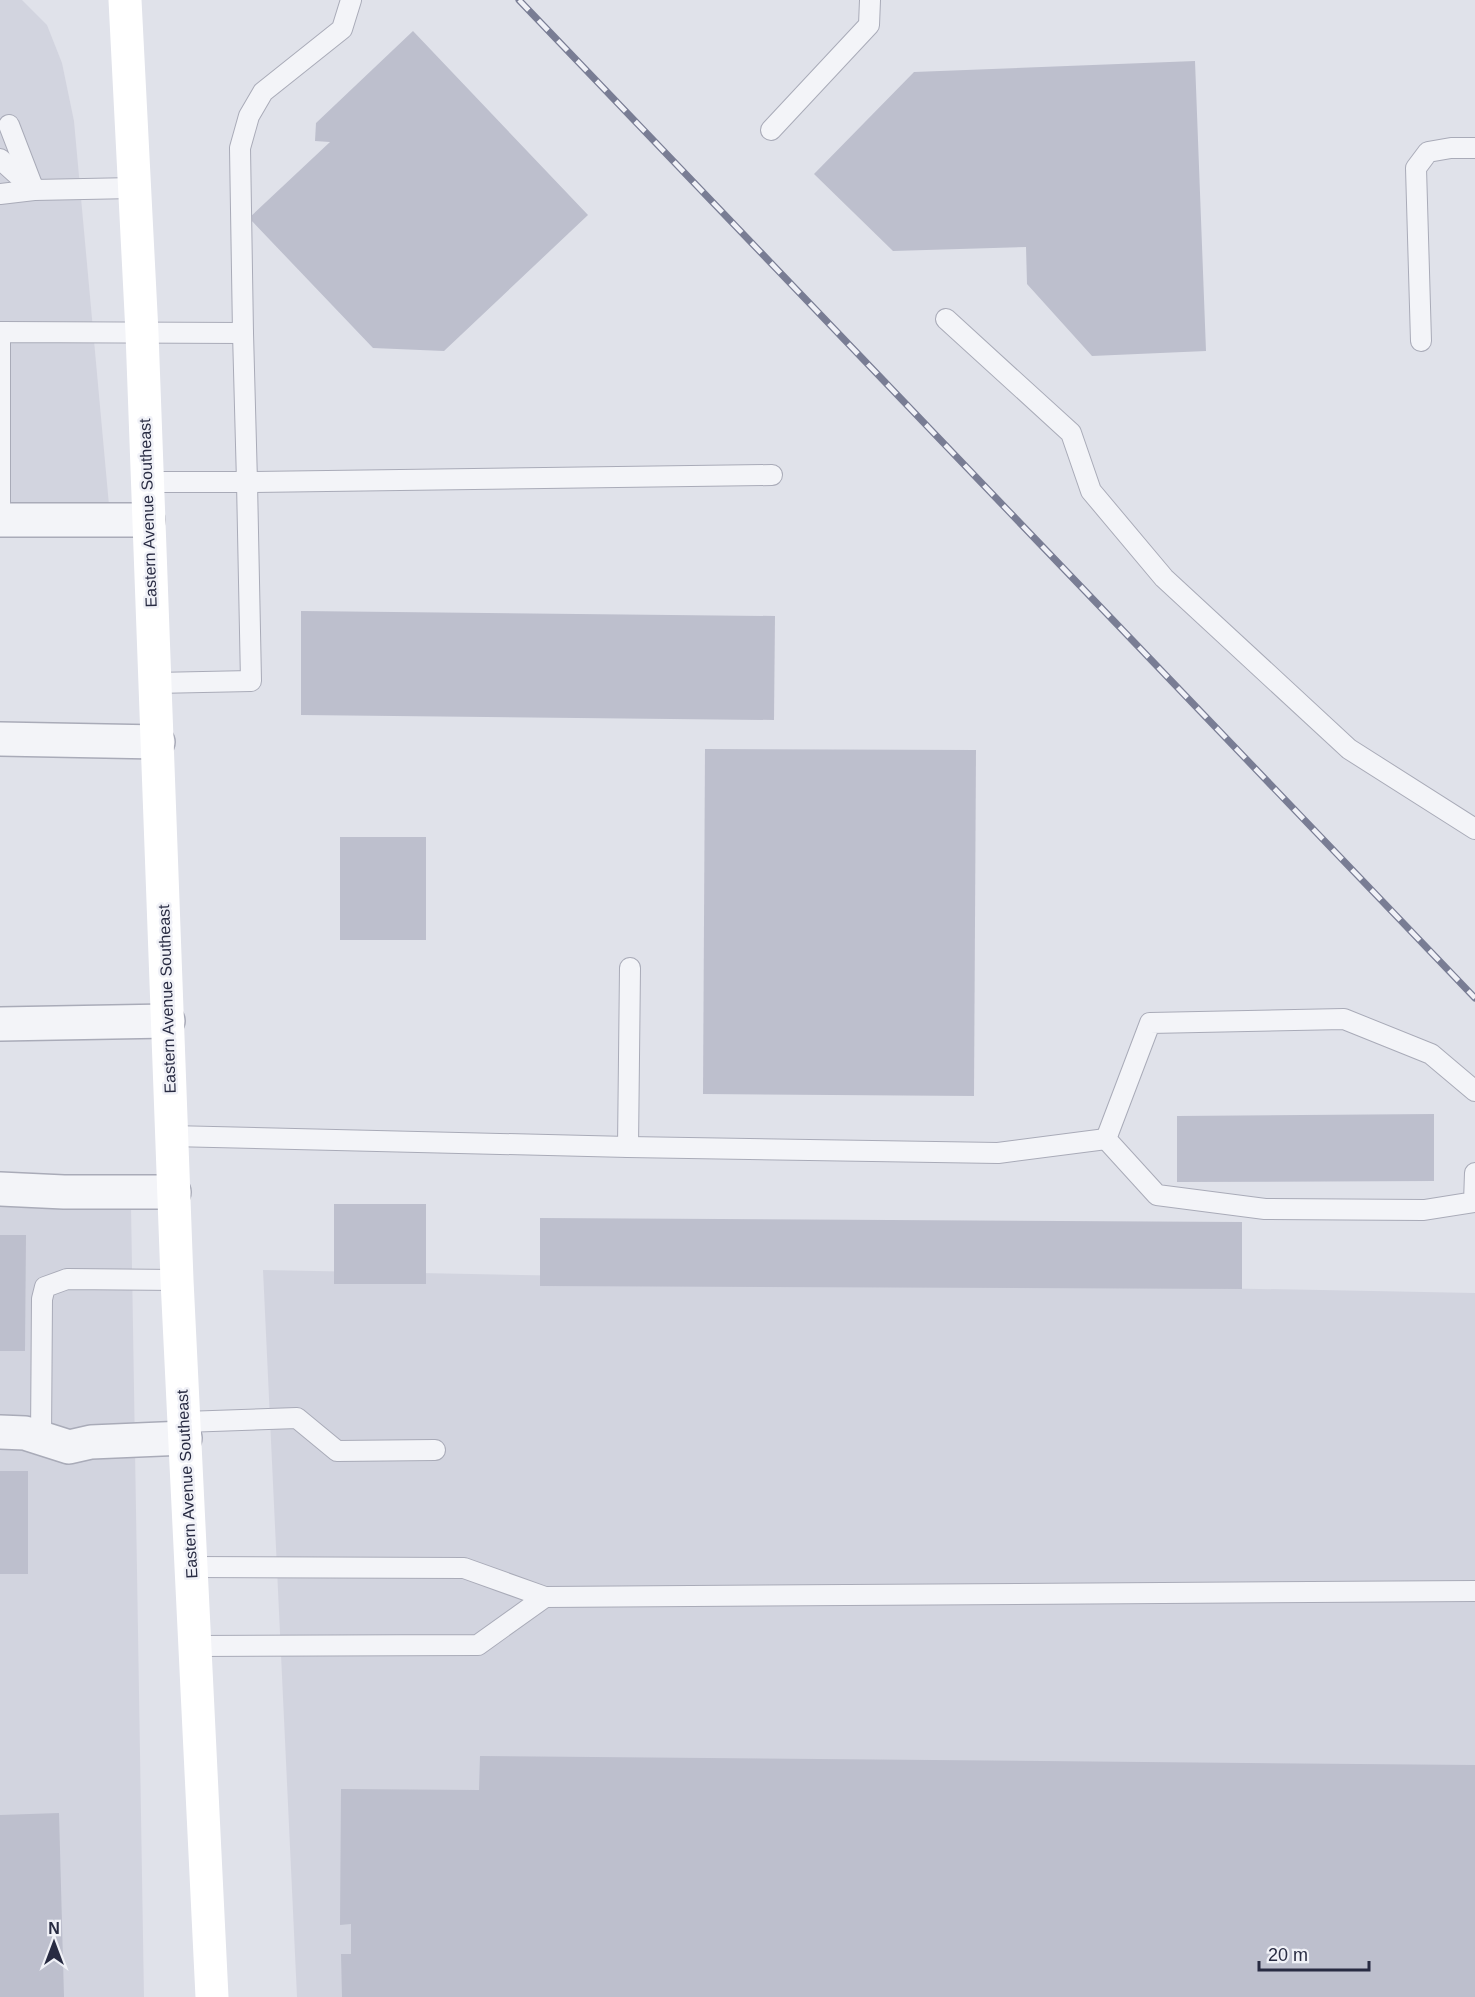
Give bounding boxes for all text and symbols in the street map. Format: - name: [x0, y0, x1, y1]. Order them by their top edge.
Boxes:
- street label: Eastern Avenue Southeast: [136, 418, 160, 608]
- street label: Eastern Avenue Southeast: [155, 904, 179, 1094]
- street label: Eastern Avenue Southeast: [174, 1389, 200, 1579]
- north arrow: [24, 1913, 84, 1973]
- text: N: [48, 1920, 60, 1937]
- scale bar: [1259, 1934, 1368, 1972]
- text: 20 m: [1268, 1945, 1308, 1965]

